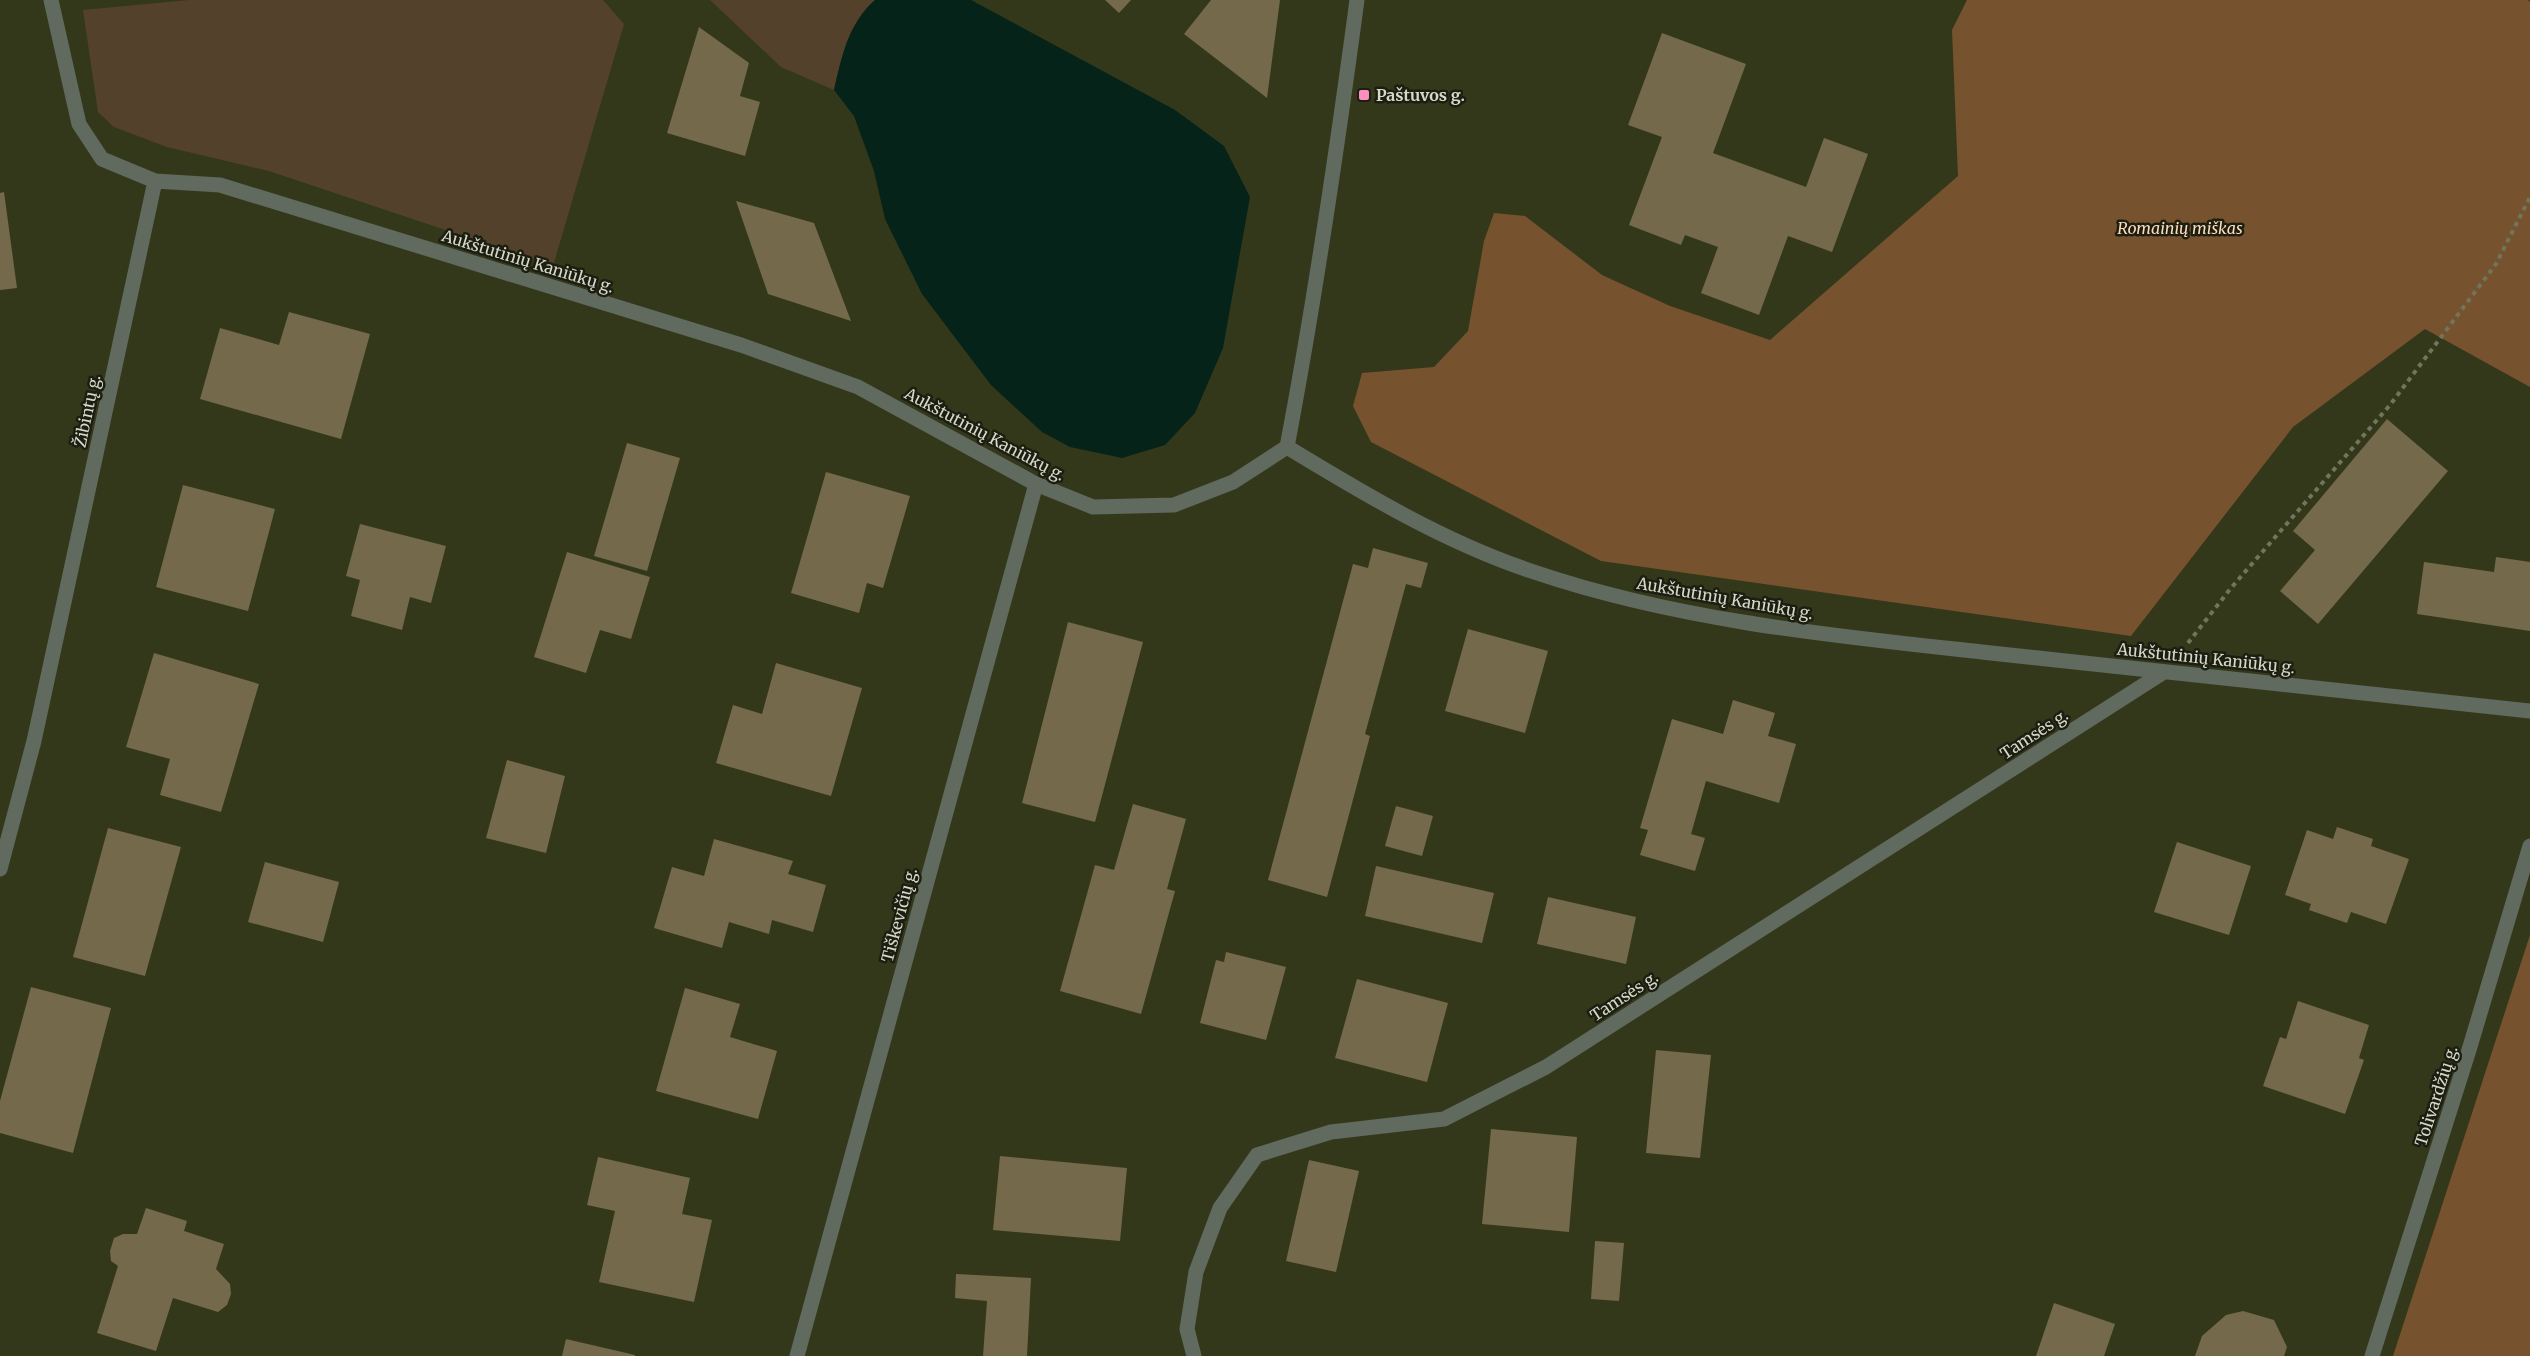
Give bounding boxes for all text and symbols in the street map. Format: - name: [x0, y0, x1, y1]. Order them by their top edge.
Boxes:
- place label: Paštuvos g.: [1376, 85, 1465, 105]
- marker: Paštuvos g.: [1357, 88, 1371, 102]
- park label: Romainių miškas: [2117, 218, 2243, 238]
- street label: Aukštutinių Kaniūkų g.: [439, 225, 616, 297]
- street label: Žibintų g.: [70, 373, 104, 449]
- street label: Aukštutinių Kaniūkų g.: [900, 383, 1069, 485]
- street label: Aukštutinių Kaniūkų g.: [1634, 572, 1815, 623]
- street label: Aukštutinių Kaniūkų g.: [2115, 639, 2296, 677]
- street label: Tamsės g.: [1996, 705, 2072, 763]
- street label: Tiškevičių g.: [877, 866, 921, 964]
- street label: Tamsės g.: [1586, 967, 1662, 1025]
- street label: Tolivardžių g.: [2410, 1043, 2462, 1149]

